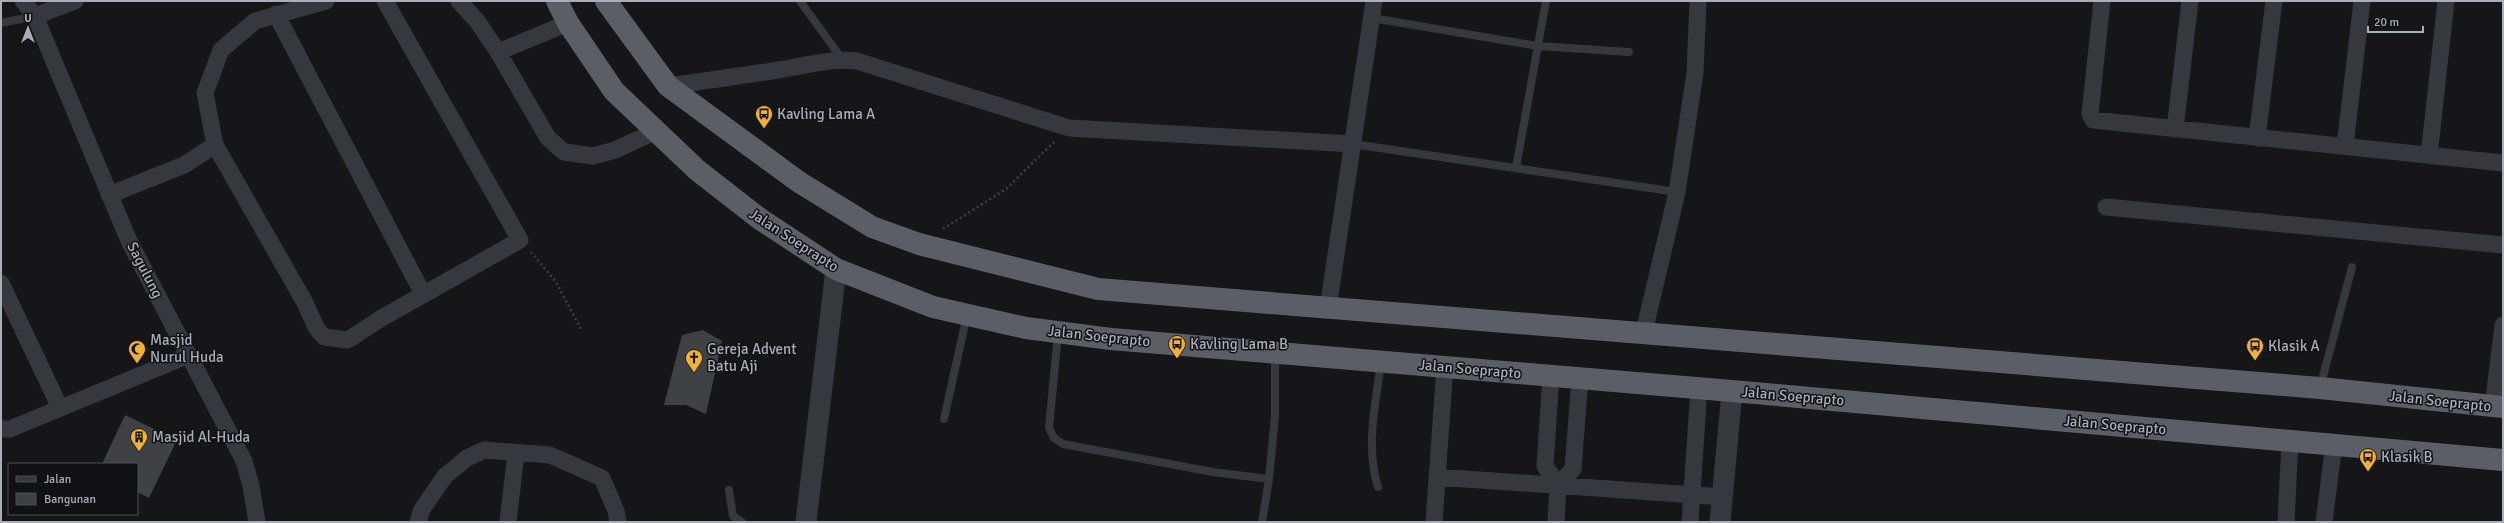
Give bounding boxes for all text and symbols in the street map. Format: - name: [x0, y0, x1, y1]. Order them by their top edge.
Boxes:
- north arrow: [8, 8, 48, 48]
- scale bar: [2368, 8, 2423, 34]
- text: U: [24, 12, 32, 25]
- text: 20 m: [2374, 15, 2399, 30]
- bus stop icon: Kavling Lama A: [754, 104, 774, 129]
- place label: Kavling Lama A: [777, 105, 875, 123]
- street label: Jalan Soeprapto: [746, 204, 842, 276]
- street label: Sagulung: [123, 239, 167, 301]
- street label: Jalan Soeprapto: [1047, 322, 1151, 350]
- place label: Masjid Nurul Huda: [150, 331, 224, 366]
- bus stop icon: Kavling Lama B: [1167, 334, 1187, 359]
- place label: Kavling Lama B: [1190, 335, 1288, 353]
- bus stop icon: Klasik A: [2245, 336, 2265, 361]
- place label: Klasik A: [2268, 337, 2320, 355]
- mosque icon: Masjid Nurul Huda: [127, 339, 147, 364]
- place label: Gereja Advent Batu Aji: [707, 340, 797, 375]
- church icon: Gereja Advent Batu Aji: [684, 348, 704, 373]
- street label: Jalan Soeprapto: [1418, 356, 1522, 382]
- street label: Jalan Soeprapto: [1741, 383, 1845, 409]
- street label: Jalan Soeprapto: [2388, 387, 2492, 415]
- street label: Jalan Soeprapto: [2063, 412, 2167, 438]
- building icon: Masjid Al-Huda: [129, 427, 149, 452]
- place label: Masjid Al-Huda: [152, 428, 250, 446]
- bus stop icon: Klasik B: [2358, 447, 2378, 472]
- place label: Klasik B: [2381, 448, 2433, 466]
- legend: [8, 463, 138, 515]
- text: Jalan: [44, 472, 71, 487]
- text: Bangunan: [44, 492, 96, 507]

